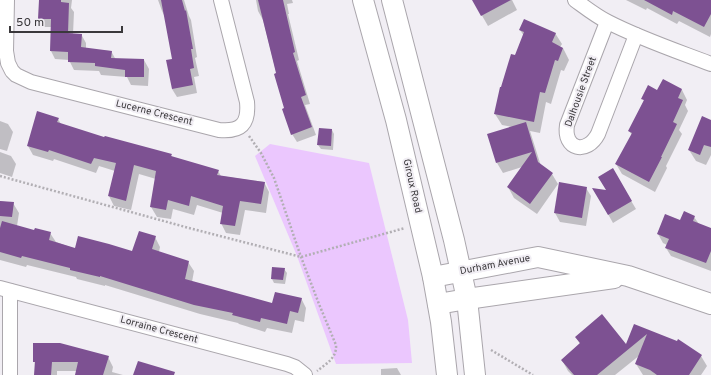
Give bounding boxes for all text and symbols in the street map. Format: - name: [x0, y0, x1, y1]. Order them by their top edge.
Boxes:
- scale bar: [10, 8, 122, 34]
- text: 50 m: [16, 15, 44, 31]
- street label: Dalhousie Street: [562, 55, 600, 129]
- street label: Lucerne Crescent: [114, 97, 194, 129]
- street label: Giroux Road: [399, 158, 425, 214]
- street label: Durham Avenue: [459, 252, 531, 278]
- street label: Lorraine Crescent: [119, 313, 199, 347]

